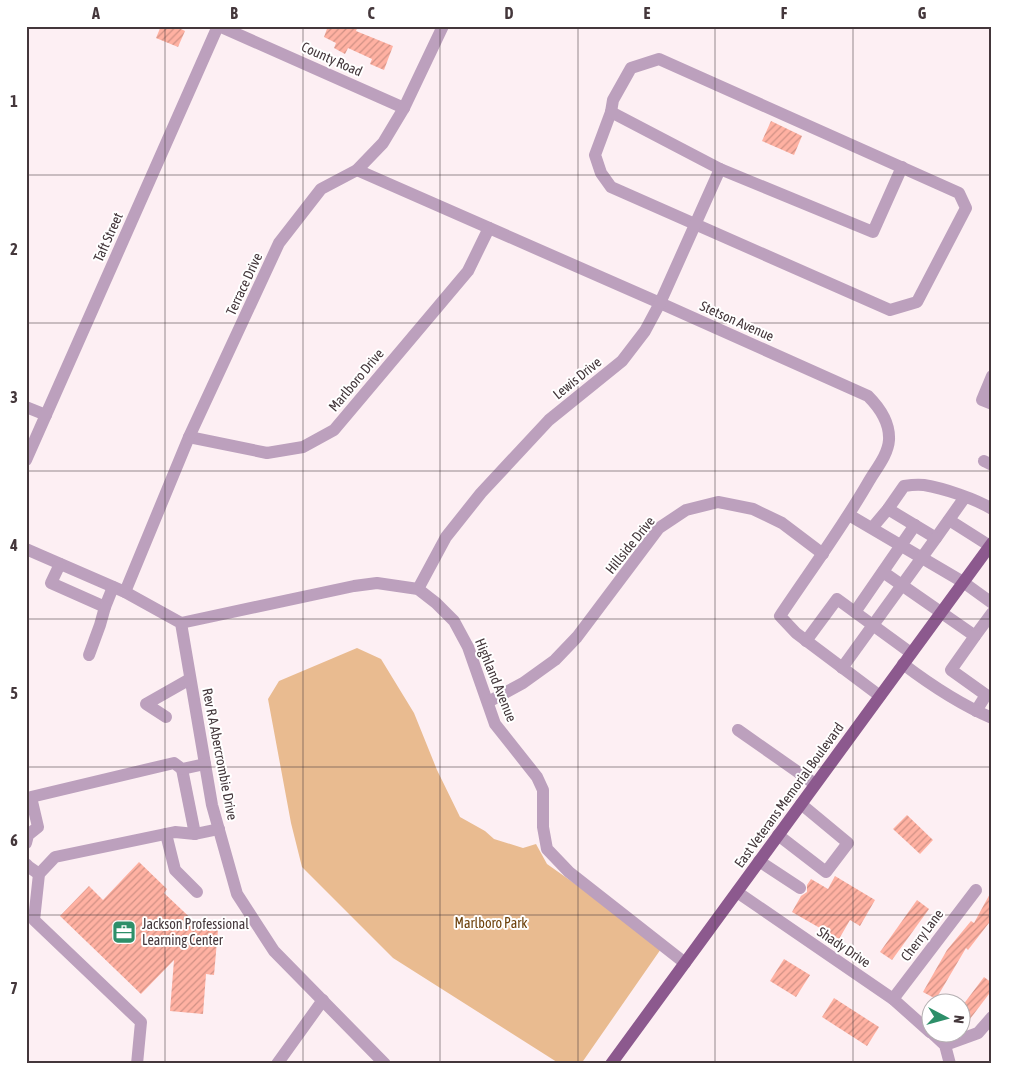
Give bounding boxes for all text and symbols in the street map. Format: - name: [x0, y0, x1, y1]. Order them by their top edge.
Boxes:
- text: A: [91, 4, 100, 22]
- text: B: [230, 4, 238, 22]
- text: C: [367, 4, 375, 22]
- text: D: [505, 4, 514, 22]
- text: E: [644, 4, 651, 22]
- text: F: [781, 4, 788, 22]
- text: G: [918, 4, 927, 22]
- street label: County Road: [299, 38, 365, 80]
- text: 1: [10, 92, 18, 110]
- street label: Taft Street: [90, 210, 126, 264]
- text: 2: [10, 240, 18, 258]
- street label: Terrace Drive: [223, 250, 265, 318]
- street label: Stetson Avenue: [698, 298, 776, 344]
- street label: Marlboro Drive: [325, 345, 387, 415]
- street label: Lewis Drive: [550, 354, 604, 402]
- text: 3: [10, 388, 18, 406]
- street label: Hillside Drive: [602, 513, 658, 577]
- text: 4: [9, 536, 18, 554]
- street label: Highland Avenue: [472, 636, 520, 724]
- text: 5: [10, 684, 18, 702]
- street label: Rev R A Abercrombie Drive: [199, 687, 241, 821]
- street label: East Veterans Memorial Boulevard: [731, 720, 847, 870]
- text: 6: [10, 831, 18, 849]
- street label: Cherry Lane: [897, 906, 947, 964]
- park label: Marlboro Park: [455, 915, 527, 931]
- place label: Jackson Professional Learning Center: [142, 916, 249, 948]
- office icon: Jackson Professional Learning Center: [111, 919, 137, 945]
- street label: Shady Drive: [814, 923, 874, 971]
- text: 7: [10, 979, 18, 997]
- north arrow: [920, 992, 970, 1042]
- text: N: [951, 1014, 967, 1024]

